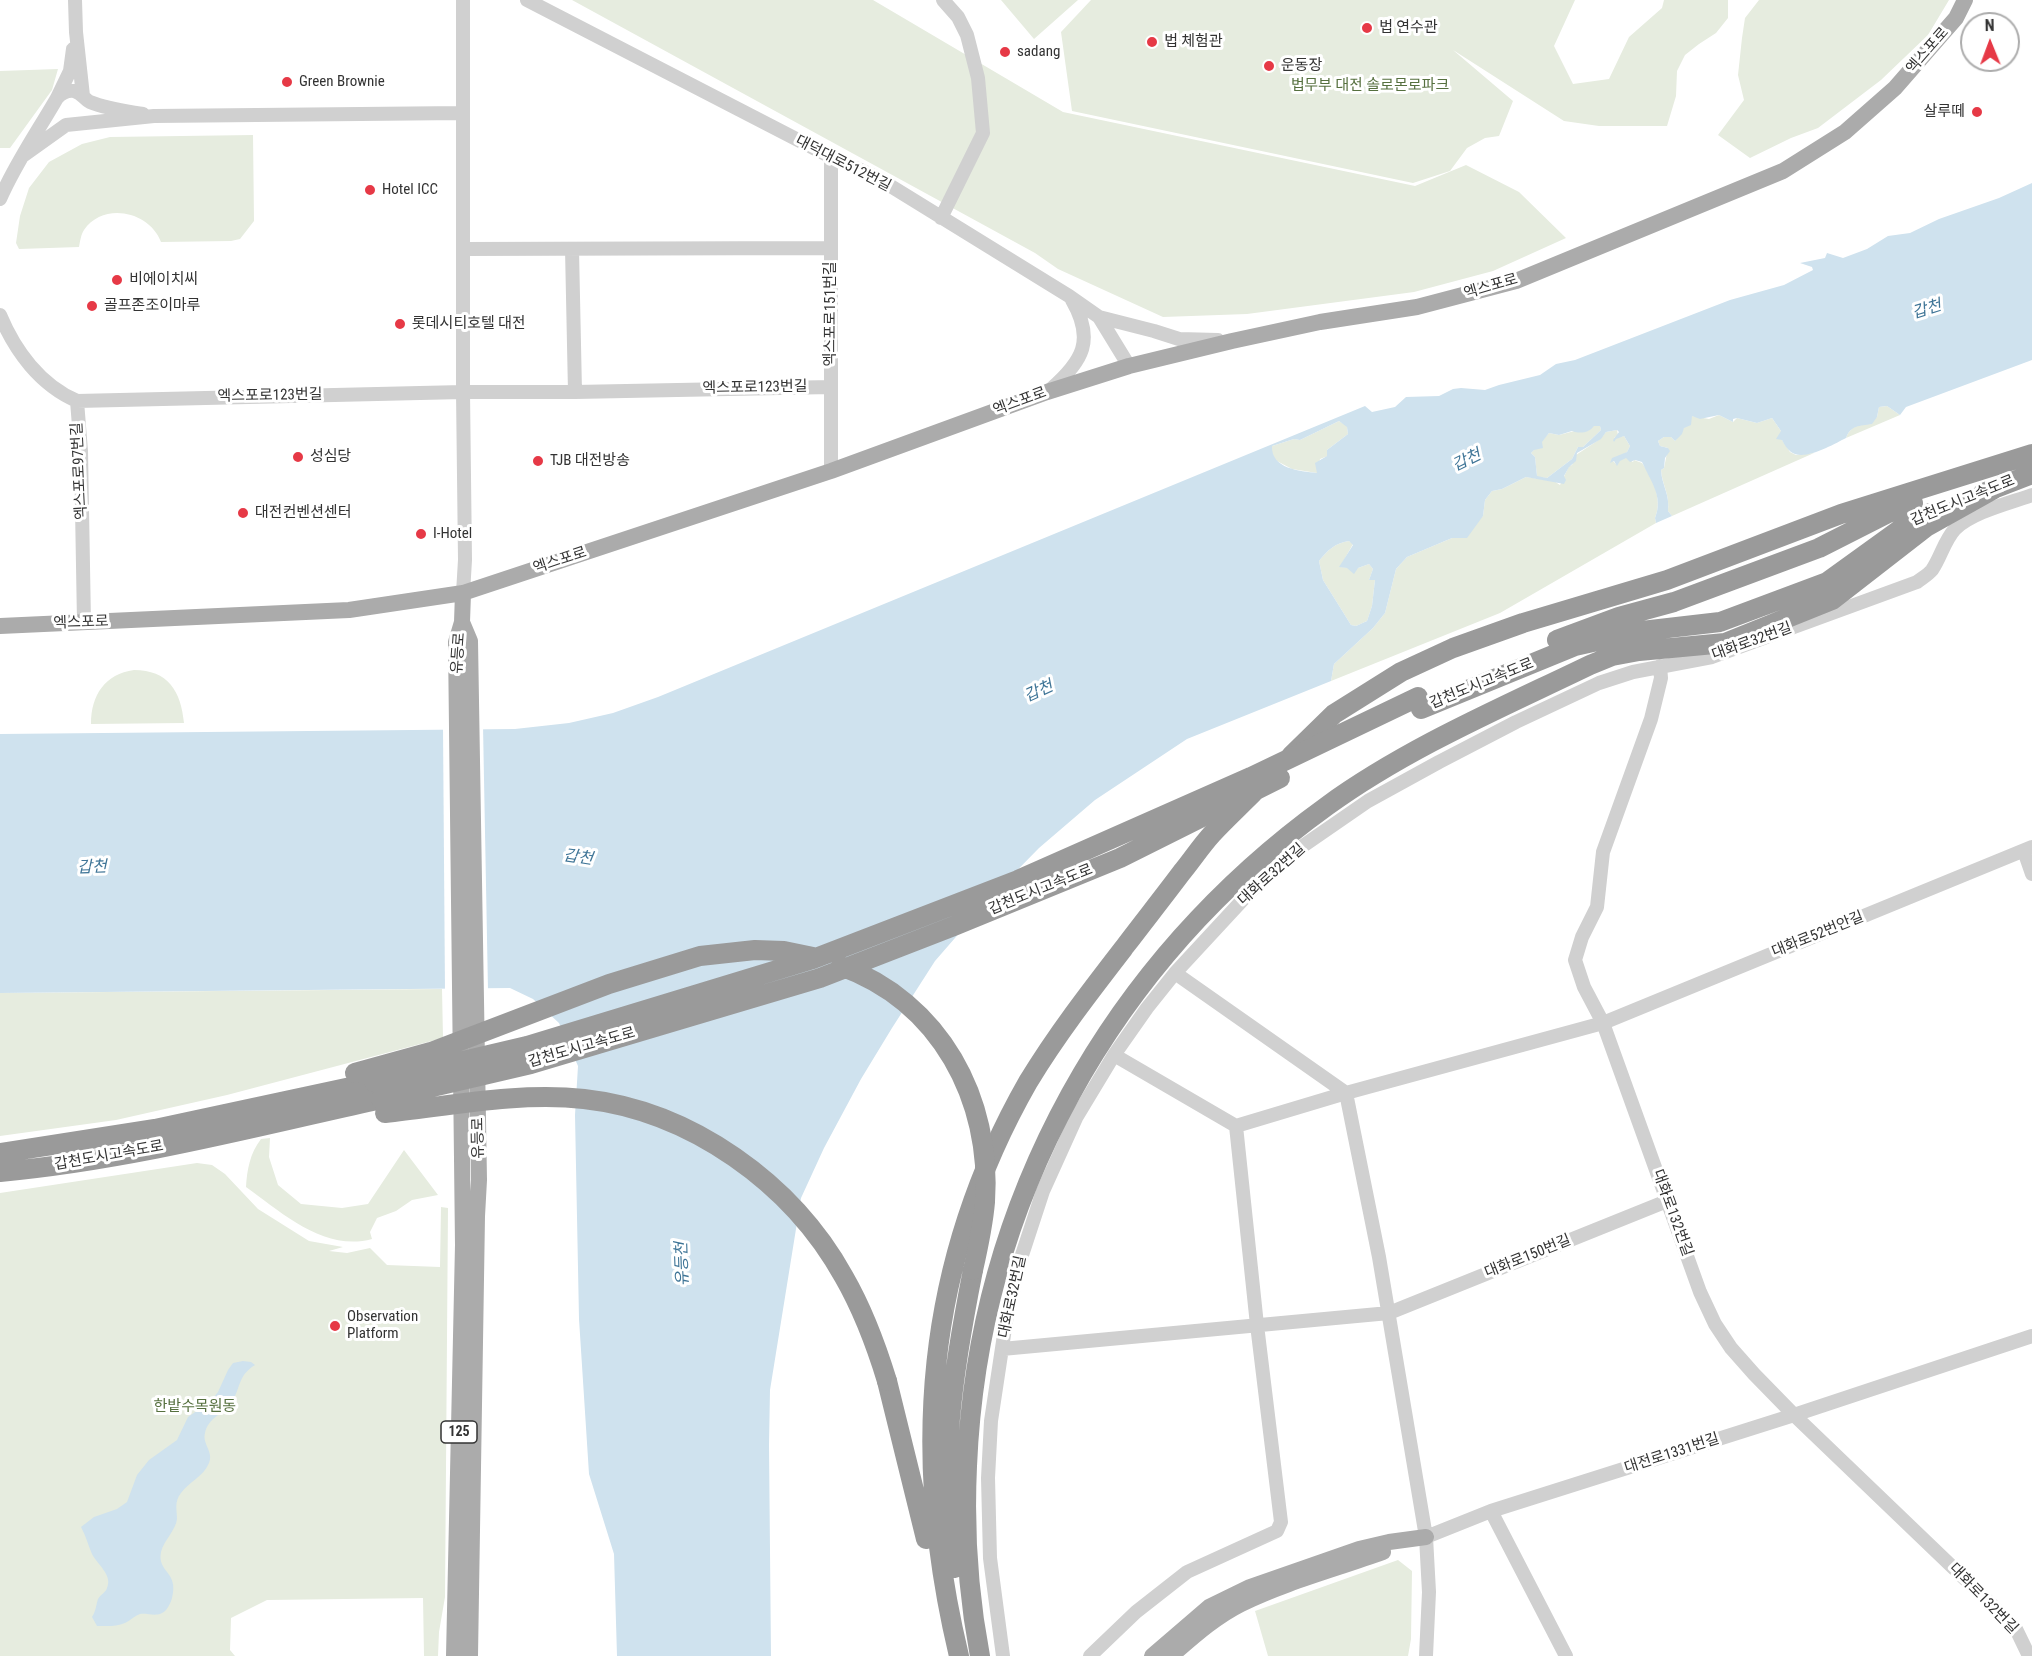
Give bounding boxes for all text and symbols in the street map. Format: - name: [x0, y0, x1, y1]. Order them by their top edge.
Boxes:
- north arrow: [1960, 12, 2020, 72]
- text: N: [1985, 16, 1995, 35]
- place label: 법 연수관: [1379, 19, 1438, 37]
- marker: 법 연수관: [1360, 21, 1374, 35]
- street label: 엑스포로: [1903, 24, 1953, 78]
- place label: 법 체험관: [1164, 33, 1223, 51]
- marker: 법 체험관: [1145, 35, 1159, 49]
- place label: sadang: [1017, 43, 1060, 61]
- marker: sadang: [998, 45, 1012, 59]
- place label: 운동장: [1281, 57, 1322, 75]
- marker: 운동장: [1262, 59, 1276, 73]
- place label: Green Brownie: [299, 73, 385, 91]
- marker: Green Brownie: [280, 75, 294, 89]
- park label: 법무부 대전 솔로몬로파크: [1291, 77, 1449, 95]
- place label: 살루떼: [1924, 103, 1965, 121]
- marker: 살루떼: [1970, 105, 1984, 119]
- street label: 대덕대로512번길: [792, 132, 894, 196]
- place label: Hotel ICC: [382, 181, 438, 199]
- marker: Hotel ICC: [363, 183, 377, 197]
- street label: 엑스포로151번길: [822, 261, 840, 367]
- place label: 비에이치씨: [129, 271, 198, 289]
- street label: 엑스포로: [1462, 271, 1520, 303]
- marker: 비에이치씨: [110, 273, 124, 287]
- place label: 골프존조이마루: [104, 297, 201, 315]
- water label: 갑천: [1910, 297, 1944, 323]
- marker: 골프존조이마루: [85, 299, 99, 313]
- place label: 롯데시티호텔 대전: [412, 315, 526, 333]
- marker: 롯데시티호텔 대전: [393, 317, 407, 331]
- street label: 엑스포로123번길: [702, 378, 808, 398]
- street label: 엑스포로: [991, 384, 1049, 420]
- street label: 엑스포로123번길: [217, 386, 323, 406]
- street label: 엑스포로97번길: [68, 422, 92, 520]
- water label: 갑천: [1450, 446, 1484, 476]
- place label: 성심당: [310, 448, 351, 466]
- marker: 성심당: [291, 450, 305, 464]
- place label: TJB 대전방송: [550, 452, 630, 470]
- marker: TJB 대전방송: [531, 454, 545, 468]
- street label: 갑천도시고속도로: [1908, 472, 2018, 530]
- place label: 대전컨벤션센터: [255, 504, 352, 522]
- marker: 대전컨벤션센터: [236, 506, 250, 520]
- place label: I-Hotel: [433, 525, 472, 543]
- marker: I-Hotel: [414, 527, 428, 541]
- street label: 엑스포로: [531, 544, 589, 578]
- street label: 엑스포로: [53, 613, 109, 633]
- street label: 대화로32번길: [1710, 619, 1794, 665]
- street label: 유등로: [449, 632, 469, 674]
- street label: 갑천도시고속도로: [1427, 655, 1537, 713]
- water label: 갑천: [1022, 677, 1056, 707]
- street label: 대화로32번길: [1235, 840, 1309, 910]
- water label: 갑천: [562, 846, 594, 870]
- water label: 갑천: [77, 858, 107, 878]
- street label: 갑천도시고속도로: [986, 861, 1096, 919]
- street label: 대화로52번안길: [1769, 908, 1867, 962]
- street label: 갑천도시고속도로: [526, 1024, 638, 1072]
- street label: 유등로: [470, 1117, 488, 1159]
- street label: 갑천도시고속도로: [53, 1138, 165, 1174]
- street label: 대화로132번길: [1648, 1167, 1696, 1259]
- street label: 대화로150번길: [1482, 1232, 1574, 1282]
- water label: 유등천: [673, 1242, 693, 1286]
- street label: 대화로32번길: [995, 1254, 1031, 1340]
- place label: Observation Platform: [347, 1308, 418, 1343]
- marker: Observation Platform: [328, 1319, 342, 1333]
- park label: 한밭수목원동: [154, 1398, 236, 1416]
- road number: 125: [441, 1421, 477, 1443]
- street label: 대전로1331번길: [1622, 1430, 1722, 1478]
- street label: 대화로132번길: [1945, 1560, 2021, 1638]

